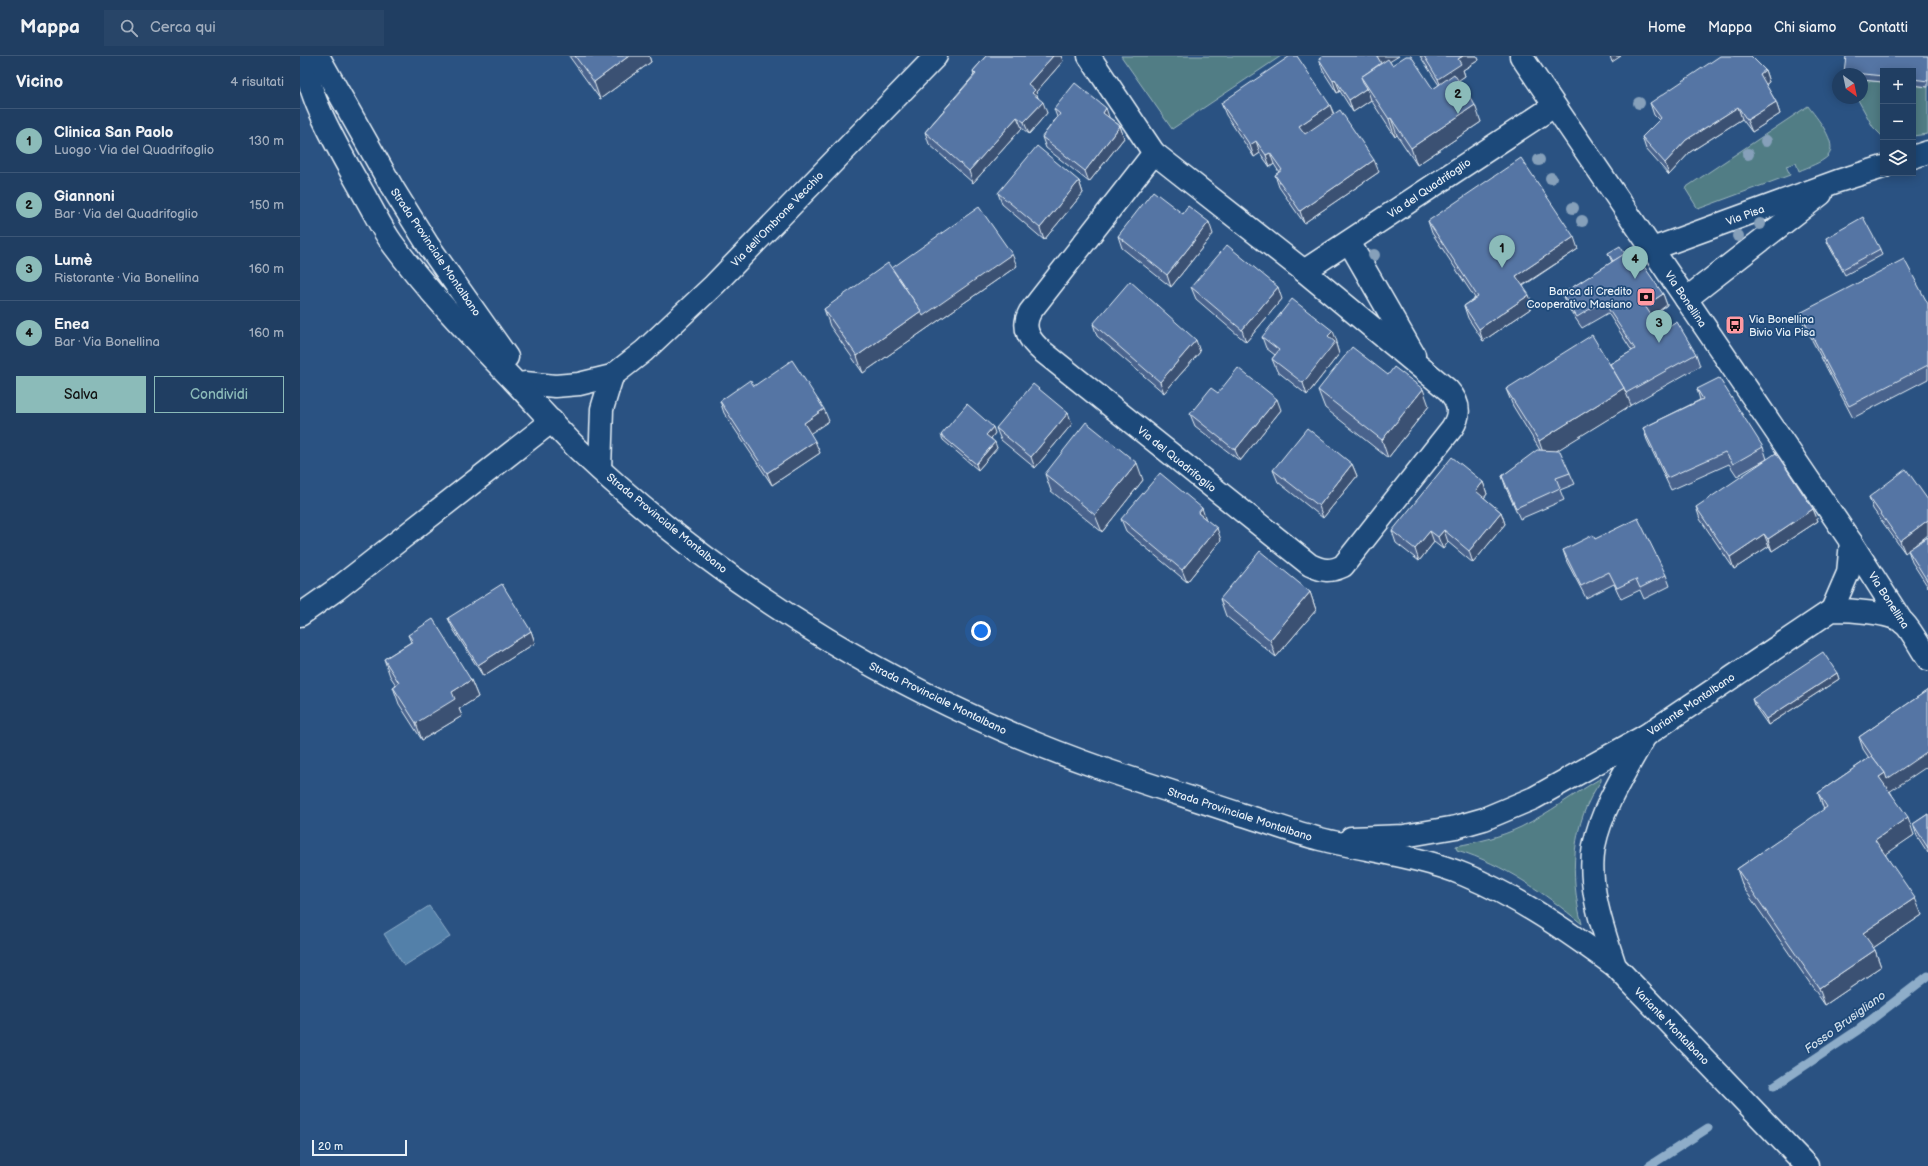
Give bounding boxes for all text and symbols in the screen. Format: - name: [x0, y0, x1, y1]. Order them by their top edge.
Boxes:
- search box: [104, 10, 384, 46]
- text: Mappa: [20, 16, 80, 39]
- icon: search: [118, 17, 140, 39]
- text: Cerca qui: [150, 18, 216, 37]
- text: Home: [1648, 19, 1686, 36]
- text: Mappa: [1708, 19, 1752, 36]
- text: Chi siamo: [1774, 19, 1837, 36]
- text: Contatti: [1859, 19, 1908, 36]
- north arrow: [1832, 68, 1868, 104]
- map controls: [1880, 68, 1916, 176]
- button: +: [1880, 68, 1916, 104]
- text: Vicino: [16, 72, 63, 92]
- text: 4 risultati: [230, 74, 284, 90]
- pin: 2: [1445, 81, 1471, 114]
- button: −: [1880, 104, 1916, 140]
- text: Clinica San Paolo: [54, 123, 173, 142]
- text: 1: [26, 133, 32, 149]
- text: 130 m: [249, 133, 284, 149]
- button: layers: [1880, 140, 1916, 176]
- text: Luogo · Via del Quadrifoglio: [54, 142, 214, 158]
- street label: Via del Quadrifoglio: [1385, 156, 1473, 221]
- street label: Via dell'Ombrone Vecchio: [729, 169, 826, 270]
- street label: Strada Provinciale Montalbano: [388, 186, 483, 319]
- text: Giannoni: [54, 187, 115, 206]
- text: 2: [25, 197, 33, 213]
- text: 150 m: [250, 197, 284, 213]
- street label: Via Pisa: [1724, 203, 1766, 228]
- text: Bar · Via del Quadrifoglio: [54, 206, 198, 222]
- pin: 1: [1489, 235, 1515, 268]
- pin: 4: [1622, 246, 1648, 279]
- text: Lumè: [54, 251, 92, 270]
- text: 3: [25, 261, 33, 277]
- text: 160 m: [249, 261, 284, 277]
- street label: Via Bonellina: [1662, 269, 1709, 330]
- text: Ristorante · Via Bonellina: [54, 270, 199, 286]
- place label: Banca di Credito Cooperativo Masiano: [1526, 285, 1632, 311]
- bank icon: Banca di Credito Cooperativo Masiano: [1635, 286, 1657, 308]
- pin: 3: [1646, 310, 1672, 343]
- place label: Via Bonellina Bivio Via Pisa: [1749, 313, 1815, 339]
- bus stop icon: Via Bonellina Bivio Via Pisa: [1724, 314, 1746, 336]
- text: Enea: [54, 315, 89, 334]
- text: 4: [25, 325, 33, 341]
- text: 160 m: [249, 325, 284, 341]
- text: Bar · Via Bonellina: [54, 334, 160, 350]
- button: Salva: [16, 376, 146, 413]
- button: Condividi: [154, 376, 284, 413]
- street label: Via del Quadrifoglio: [1135, 424, 1219, 495]
- street label: Strada Provinciale Montalbano: [604, 471, 730, 576]
- street label: Via Bonellina: [1865, 569, 1912, 631]
- your location: [971, 621, 991, 641]
- street label: Strada Provinciale Montalbano: [867, 659, 1009, 737]
- street label: Variante Montalbano: [1645, 670, 1737, 738]
- street label: Strada Provinciale Montalbano: [1166, 785, 1314, 844]
- street label: Variante Montalbano: [1631, 985, 1712, 1068]
- water label: Fosso Brusigliano: [1802, 988, 1889, 1057]
- scale bar: [312, 1138, 407, 1157]
- text: 20 m: [318, 1140, 343, 1153]

